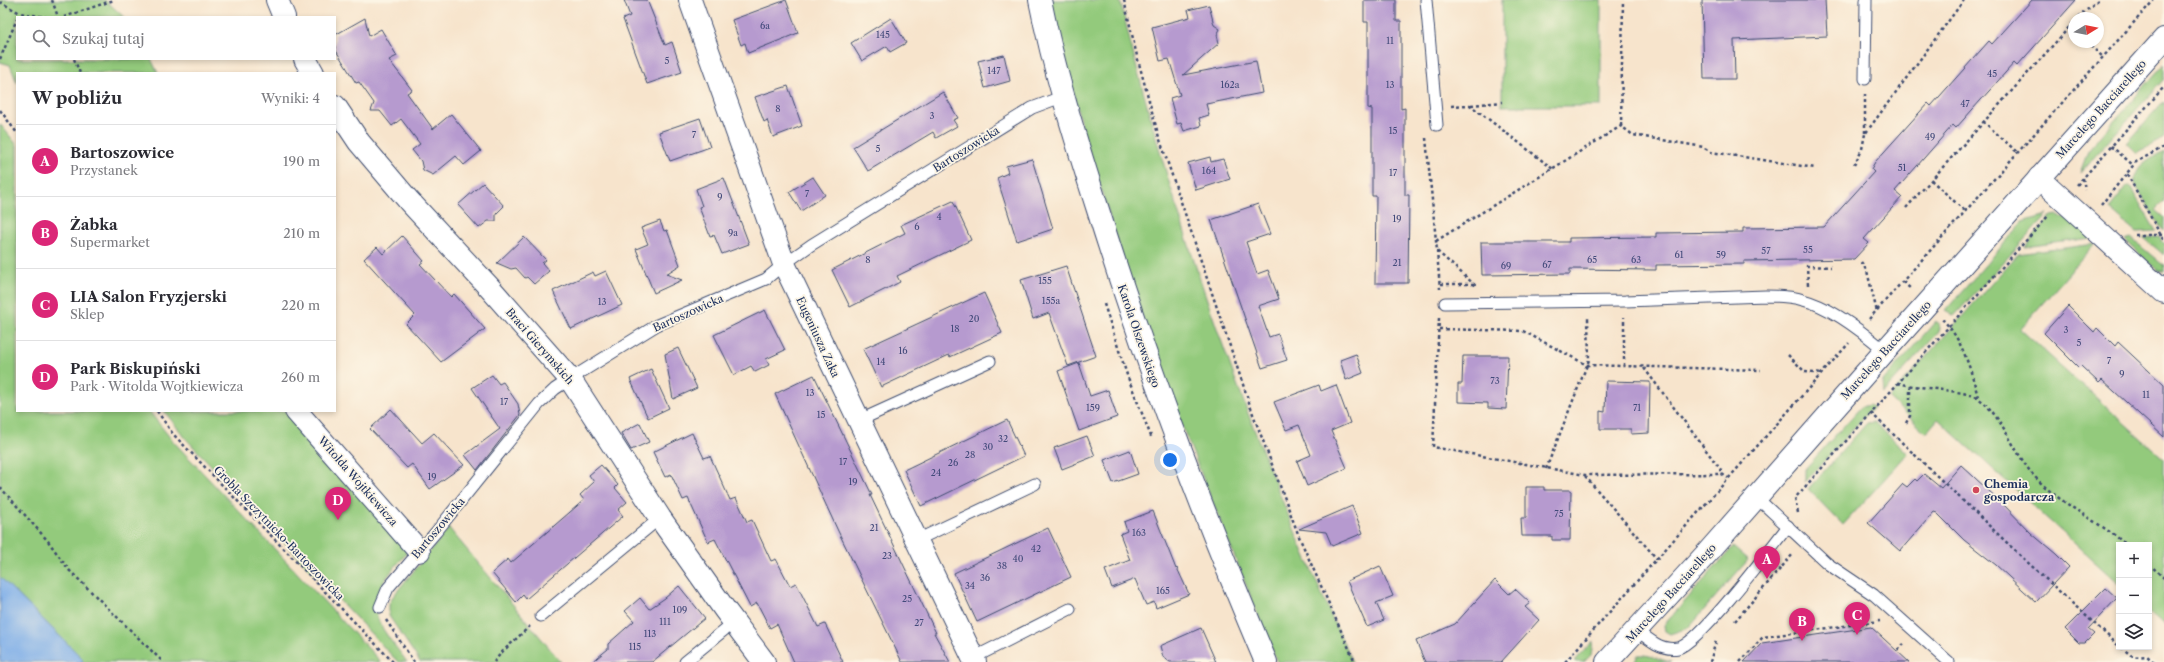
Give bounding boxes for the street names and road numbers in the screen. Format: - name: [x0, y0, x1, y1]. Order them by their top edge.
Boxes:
- street label: Marcelego Bacciarellego: [2053, 57, 2149, 161]
- street label: Bartoszowicka: [930, 123, 1002, 175]
- street label: Karola Olszewskiego: [1115, 283, 1163, 390]
- street label: Bartoszowicka: [651, 291, 726, 335]
- street label: Eugeniusza Zaka: [793, 294, 843, 380]
- street label: Marcelego Bacciarellego: [1838, 298, 1934, 402]
- street label: Braci Gierymskich: [503, 305, 577, 387]
- street label: Witolda Wojtkiewicza: [315, 432, 401, 529]
- street label: Grobla Szczytnicko-Bartoszowicka: [211, 463, 347, 603]
- street label: Bartoszowicka: [408, 494, 468, 562]
- street label: Marcelego Bacciarellego: [1623, 541, 1719, 645]

